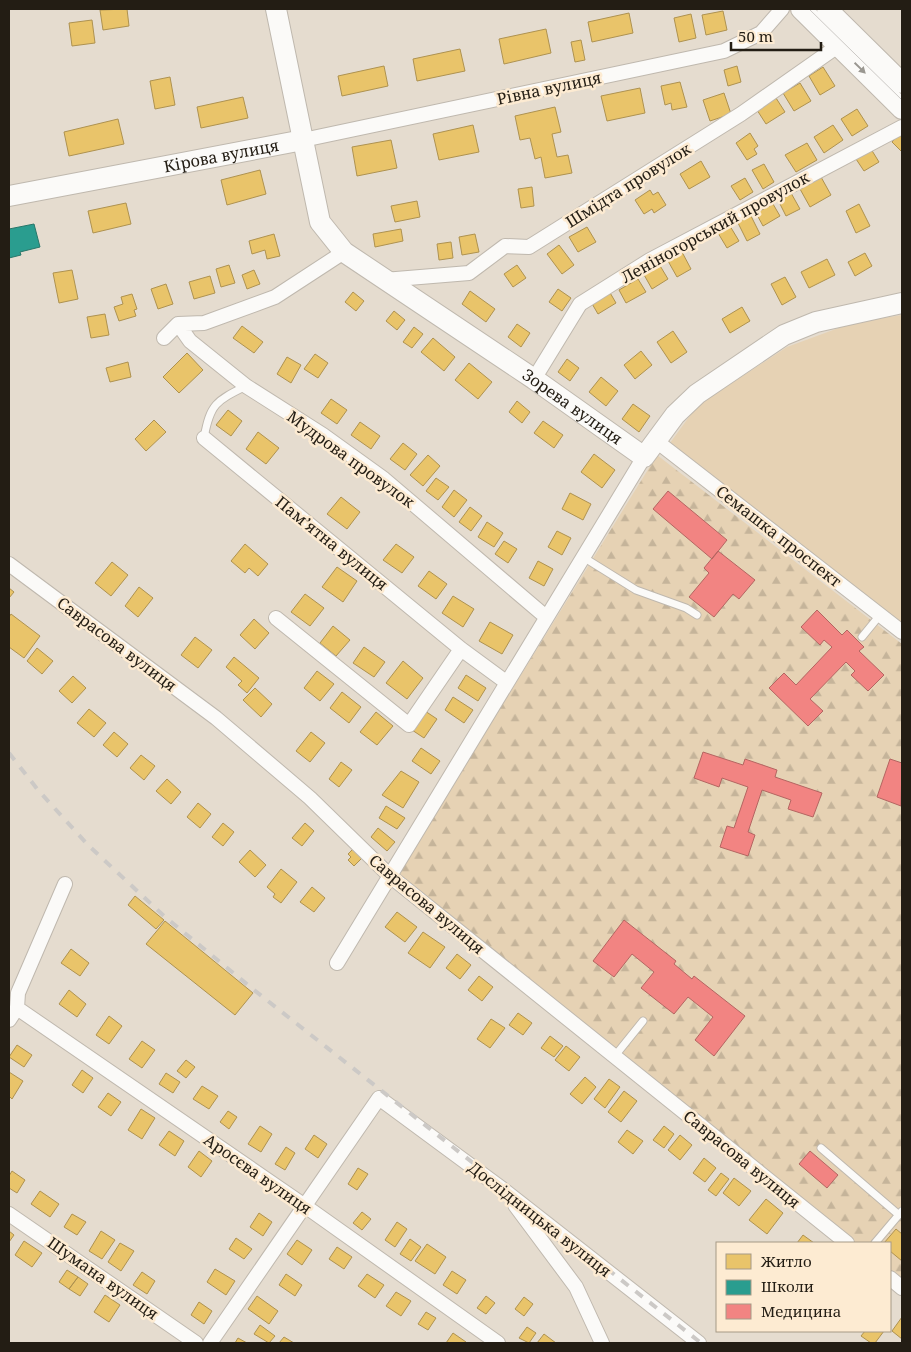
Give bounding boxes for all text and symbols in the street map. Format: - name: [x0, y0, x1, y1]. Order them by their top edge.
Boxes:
- scale bar: [731, 20, 821, 52]
- text: 50 m: [738, 26, 773, 46]
- one-way arrow: [854, 62, 866, 74]
- street label: Рівна вулиця: [495, 66, 603, 110]
- street label: Кірова вулиця: [162, 134, 281, 177]
- street label: Шмідта провулок: [561, 137, 695, 232]
- street label: Леніногорський провулок: [617, 166, 813, 288]
- street label: Зорева вулиця: [518, 363, 627, 449]
- street label: Мудрова провулок: [283, 405, 419, 513]
- street label: Семашка проспект: [712, 480, 847, 592]
- street label: Пам’ятна вулиця: [271, 491, 393, 595]
- street label: Саврасова вулиця: [53, 592, 181, 696]
- street label: Саврасова вулиця: [365, 849, 489, 959]
- street label: Саврасова вулиця: [679, 1105, 805, 1213]
- street label: Аросєва вулиця: [200, 1129, 316, 1219]
- street label: Дослідницька вулиця: [464, 1156, 616, 1282]
- street label: Шумана вулиця: [43, 1231, 163, 1325]
- legend: [716, 1242, 891, 1332]
- text: Житло: [760, 1251, 812, 1271]
- text: Школи: [761, 1276, 814, 1296]
- text: Медицина: [761, 1301, 841, 1321]

